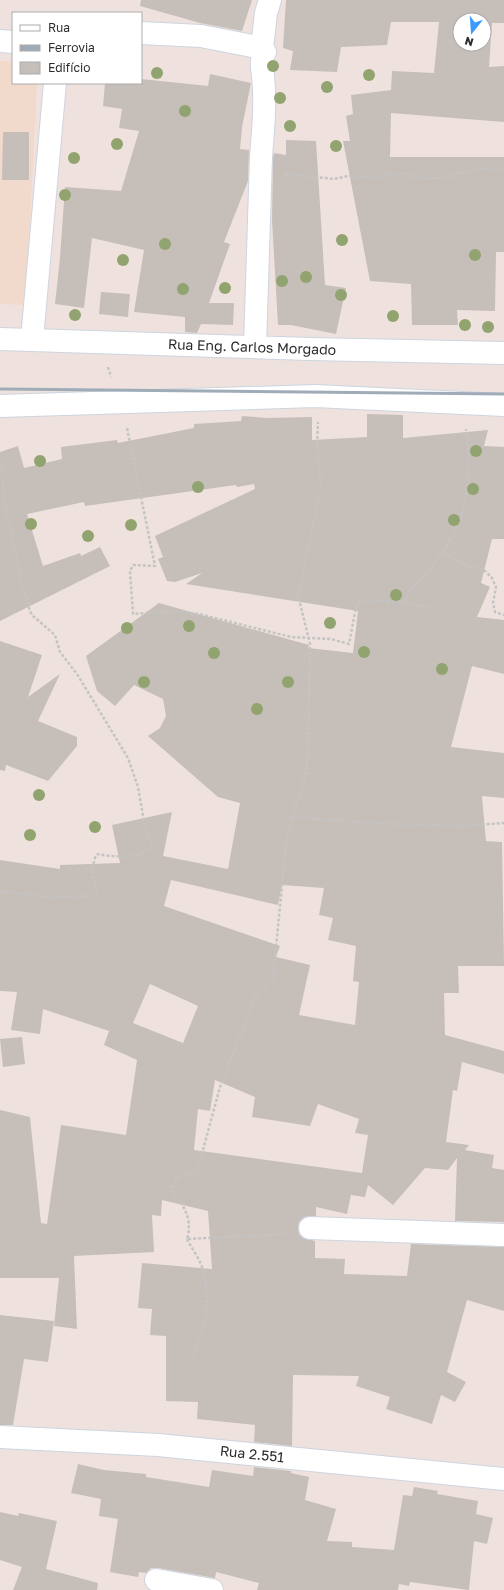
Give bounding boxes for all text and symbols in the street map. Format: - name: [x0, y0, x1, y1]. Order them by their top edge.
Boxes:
- legend: [12, 12, 142, 84]
- north arrow: [452, 12, 492, 52]
- text: Rua: [48, 20, 70, 35]
- text: N: [463, 35, 475, 49]
- text: Ferrovia: [48, 40, 95, 55]
- text: Edifício: [48, 60, 90, 75]
- street label: Rua Eng. Carlos Morgado: [168, 335, 336, 358]
- street label: Rua 2.551: [219, 1442, 285, 1465]

